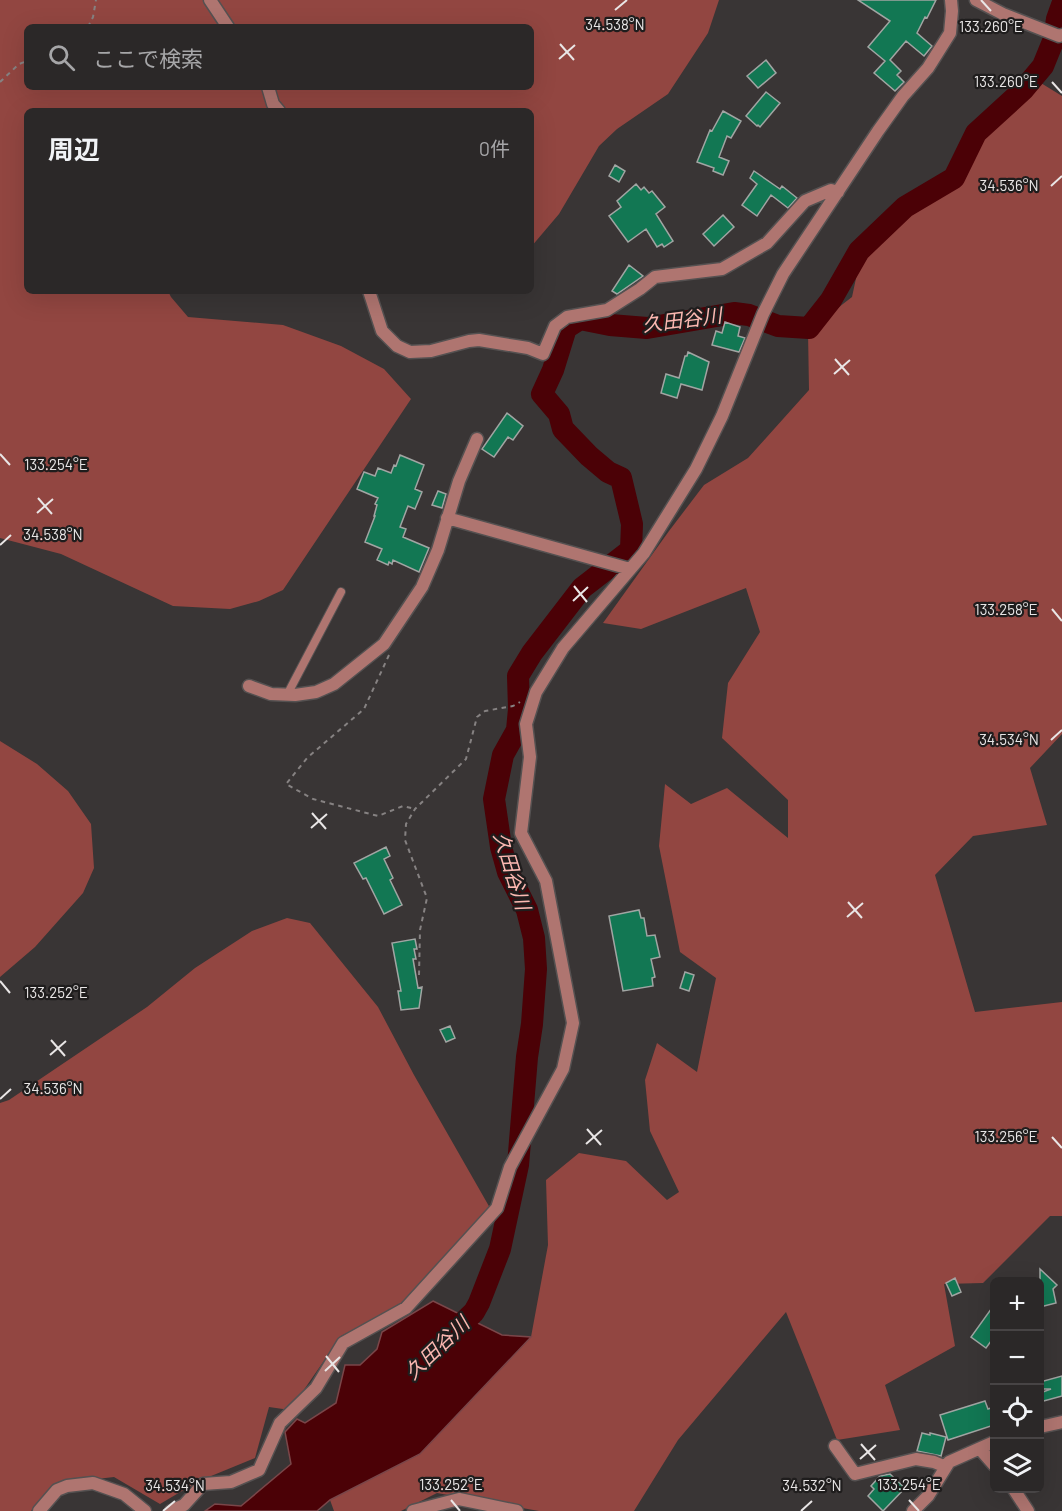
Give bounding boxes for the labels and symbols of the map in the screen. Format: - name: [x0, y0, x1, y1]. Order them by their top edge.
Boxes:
- text: 34.538°N: [585, 15, 645, 33]
- text: 133.260°E: [959, 17, 1023, 35]
- text: 133.260°E: [974, 72, 1038, 90]
- text: 34.536°N: [979, 176, 1039, 194]
- water label: 久田谷川: [641, 302, 725, 336]
- text: 133.254°E: [24, 455, 88, 473]
- text: 34.538°N: [23, 525, 83, 543]
- text: 133.258°E: [974, 600, 1038, 618]
- text: 34.534°N: [979, 730, 1039, 748]
- water label: 久田谷川: [490, 829, 537, 914]
- text: 133.252°E: [24, 983, 88, 1001]
- text: 34.536°N: [23, 1079, 83, 1097]
- text: 133.256°E: [974, 1127, 1038, 1145]
- water label: 久田谷川: [399, 1309, 475, 1384]
- text: 133.252°E: [419, 1475, 483, 1493]
- text: 133.254°E: [877, 1475, 941, 1493]
- text: 34.534°N: [145, 1476, 205, 1494]
- text: 34.532°N: [782, 1476, 842, 1494]

